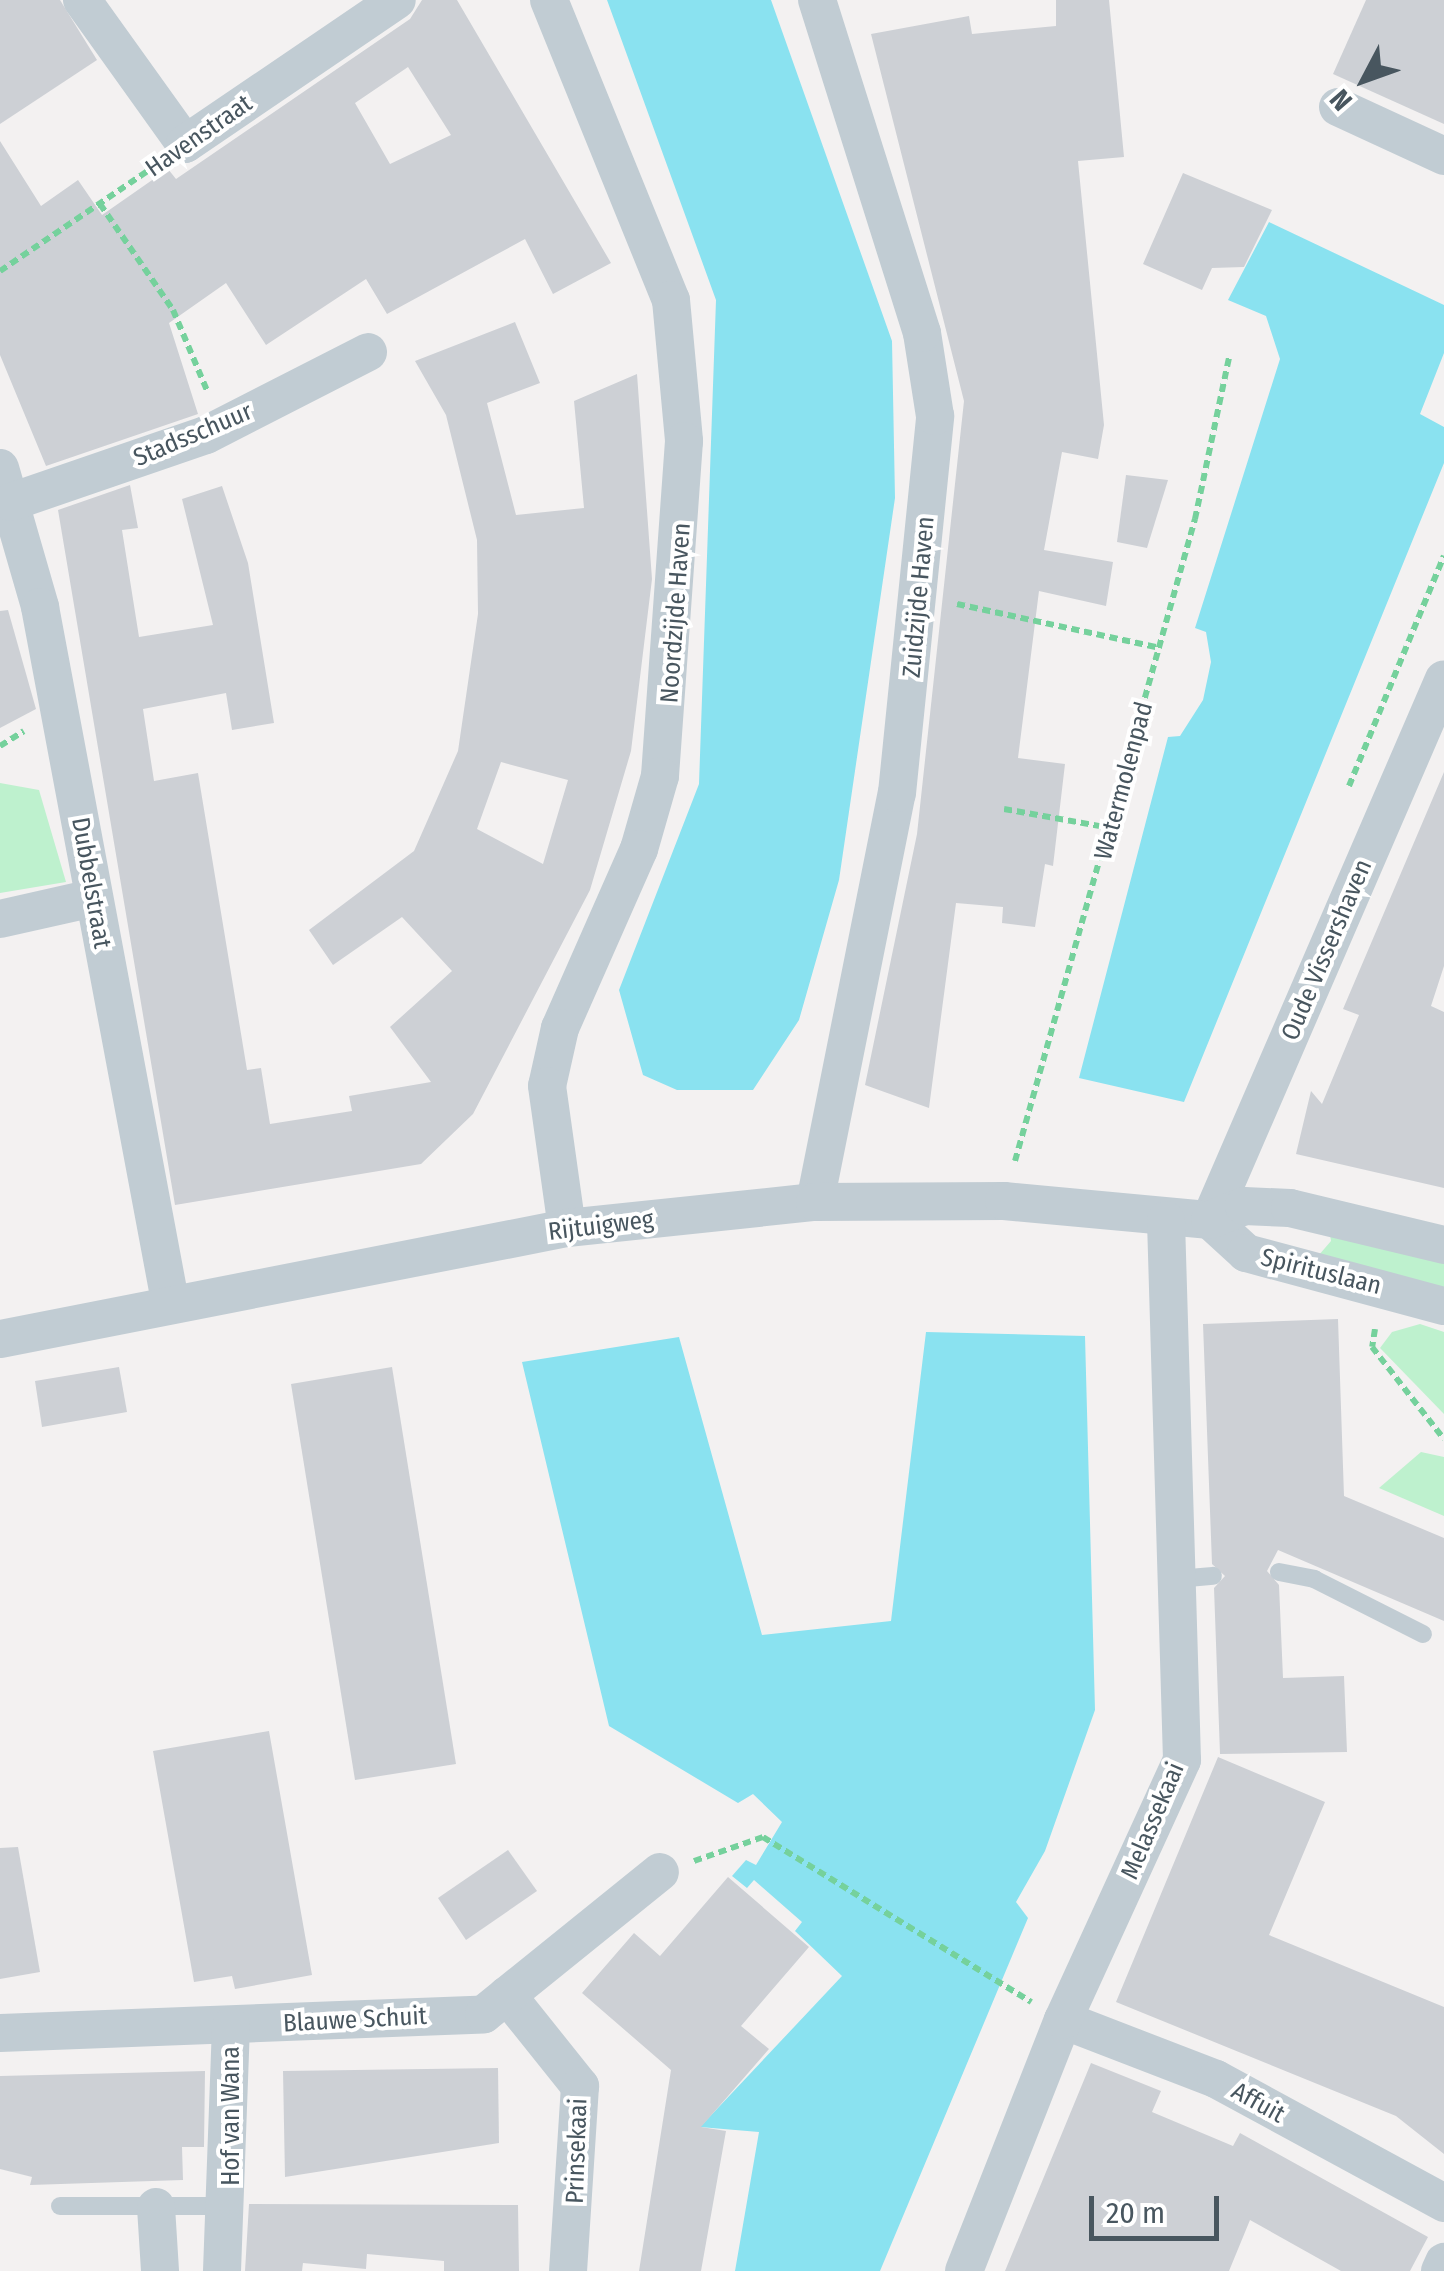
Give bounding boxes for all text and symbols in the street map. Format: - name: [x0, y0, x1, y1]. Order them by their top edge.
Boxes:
- north arrow: [1314, 30, 1414, 130]
- text: N: [1323, 83, 1359, 117]
- street label: Havenstraat: [140, 88, 258, 184]
- street label: Stadsschuur: [129, 397, 257, 473]
- street label: Zuidzijde Haven: [897, 515, 941, 679]
- street label: Noordzijde Haven: [655, 522, 697, 704]
- street label: Watermolenpad: [1089, 699, 1159, 863]
- street label: Dubbelstraat: [65, 815, 117, 951]
- street label: Oude Vissershaven: [1275, 855, 1379, 1045]
- street label: Rijtuigweg: [547, 1205, 655, 1247]
- street label: Spirituslaan: [1258, 1243, 1384, 1301]
- street label: Melassekaai: [1115, 1758, 1191, 1884]
- street label: Blauwe Schuit: [282, 2001, 428, 2039]
- street label: Hof van Wana: [216, 2046, 246, 2186]
- street label: Affuit: [1226, 2076, 1290, 2130]
- street label: Prinsekaai: [560, 2098, 594, 2204]
- scale bar: [1094, 2176, 1224, 2238]
- text: 20 m: [1106, 2195, 1165, 2231]

